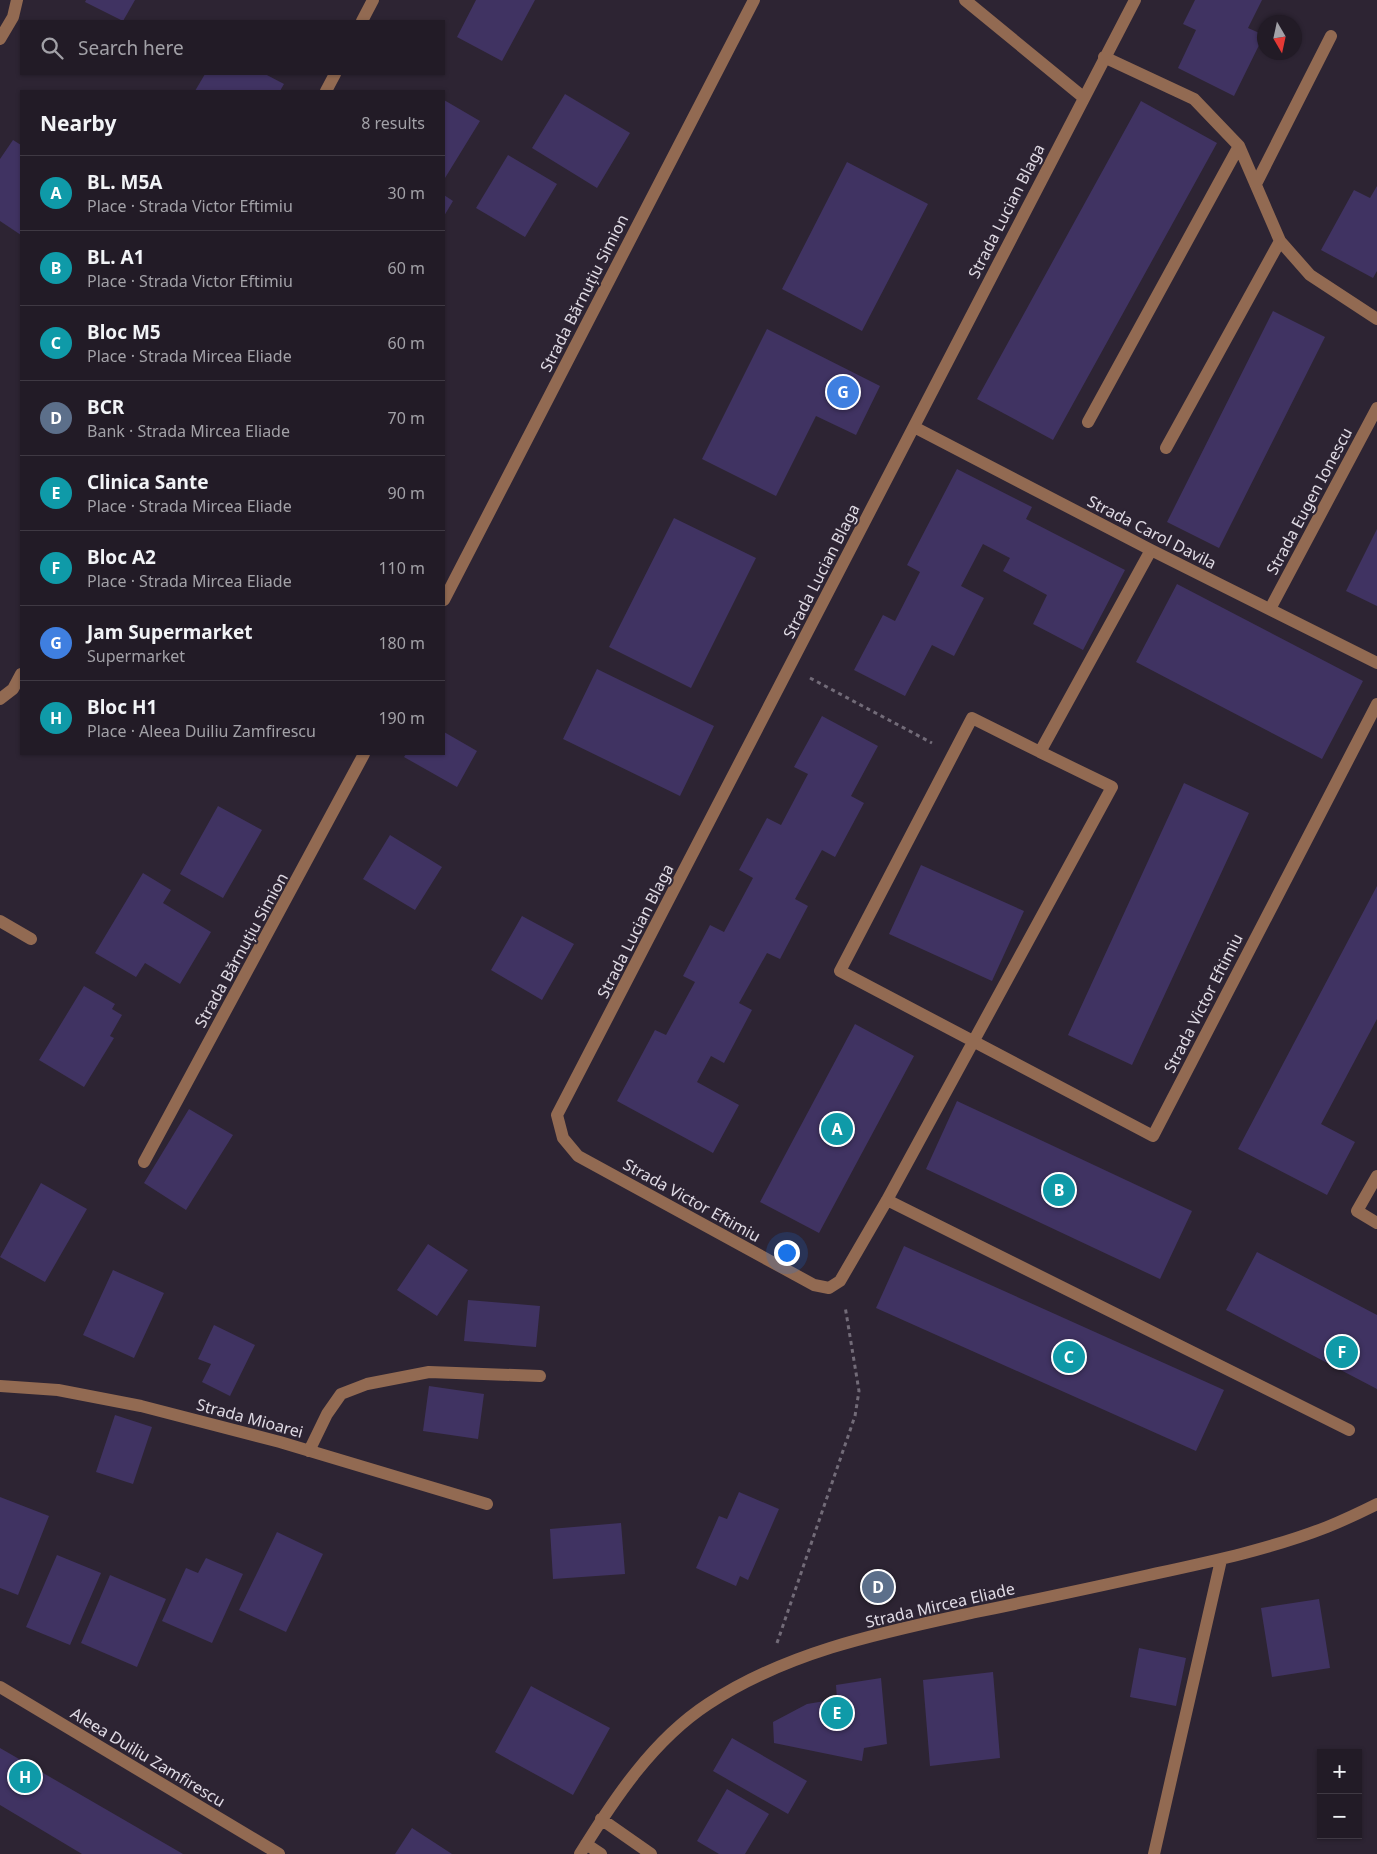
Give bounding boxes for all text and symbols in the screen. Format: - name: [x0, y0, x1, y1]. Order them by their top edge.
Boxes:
- north arrow: [1257, 15, 1302, 60]
- search box: [20, 20, 445, 75]
- icon: search: [38, 34, 66, 62]
- text: Search here: [78, 35, 184, 61]
- text: Nearby: [40, 109, 116, 137]
- text: 8 results: [361, 112, 425, 134]
- street label: Strada Lucian Blaga: [963, 140, 1049, 282]
- text: BL. M5A: [87, 169, 162, 195]
- text: A: [50, 182, 62, 204]
- text: 30 m: [388, 182, 425, 204]
- text: Place · Strada Victor Eftimiu: [87, 195, 293, 217]
- street label: Strada Bărnuțiu Simion: [535, 210, 633, 376]
- text: BL. A1: [87, 244, 145, 270]
- text: B: [51, 257, 61, 279]
- text: 60 m: [388, 257, 425, 279]
- text: Place · Strada Victor Eftimiu: [87, 270, 293, 292]
- text: Bloc M5: [87, 319, 161, 345]
- text: C: [51, 332, 61, 354]
- text: 60 m: [388, 332, 425, 354]
- text: Place · Strada Mircea Eliade: [87, 345, 292, 367]
- pin: G: [827, 373, 859, 411]
- text: BCR: [87, 394, 124, 420]
- text: D: [50, 407, 62, 429]
- text: 70 m: [388, 407, 425, 429]
- text: Bank · Strada Mircea Eliade: [87, 420, 290, 442]
- street label: Strada Eugen Ionescu: [1261, 424, 1357, 578]
- text: Clinica Sante: [87, 469, 209, 495]
- text: E: [52, 482, 60, 504]
- text: 90 m: [388, 482, 425, 504]
- street label: Strada Carol Davila: [1084, 490, 1220, 574]
- text: Place · Strada Mircea Eliade: [87, 495, 292, 517]
- street label: Strada Lucian Blaga: [778, 500, 864, 642]
- text: Bloc A2: [87, 544, 156, 570]
- text: F: [52, 557, 60, 579]
- text: 110 m: [378, 557, 425, 579]
- text: Place · Strada Mircea Eliade: [87, 570, 292, 592]
- text: Jam Supermarket: [87, 619, 253, 645]
- text: G: [50, 632, 62, 654]
- text: 180 m: [378, 632, 425, 654]
- text: Supermarket: [87, 645, 185, 667]
- text: Bloc H1: [87, 694, 157, 720]
- text: H: [50, 707, 62, 729]
- text: 190 m: [378, 707, 425, 729]
- text: Place · Aleea Duiliu Zamfirescu: [87, 720, 316, 742]
- street label: Strada Lucian Blaga: [592, 860, 678, 1002]
- street label: Strada Bărnuțiu Simion: [189, 869, 293, 1031]
- street label: Strada Victor Eftimiu: [1158, 930, 1248, 1076]
- pin: A: [821, 1110, 853, 1148]
- street label: Strada Victor Eftimiu: [619, 1153, 765, 1247]
- pin: B: [1043, 1171, 1075, 1209]
- your location: [774, 1240, 800, 1266]
- pin: F: [1326, 1333, 1358, 1371]
- pin: C: [1053, 1338, 1085, 1376]
- street label: Strada Mioarei: [194, 1393, 306, 1443]
- pin: D: [862, 1568, 894, 1606]
- street label: Strada Mircea Eliade: [863, 1577, 1017, 1633]
- pin: E: [821, 1694, 853, 1732]
- street label: Aleea Duiliu Zamfirescu: [67, 1702, 229, 1812]
- map controls: [1317, 1749, 1362, 1839]
- button: +: [1317, 1749, 1362, 1794]
- pin: H: [9, 1758, 41, 1796]
- button: −: [1317, 1794, 1362, 1839]

